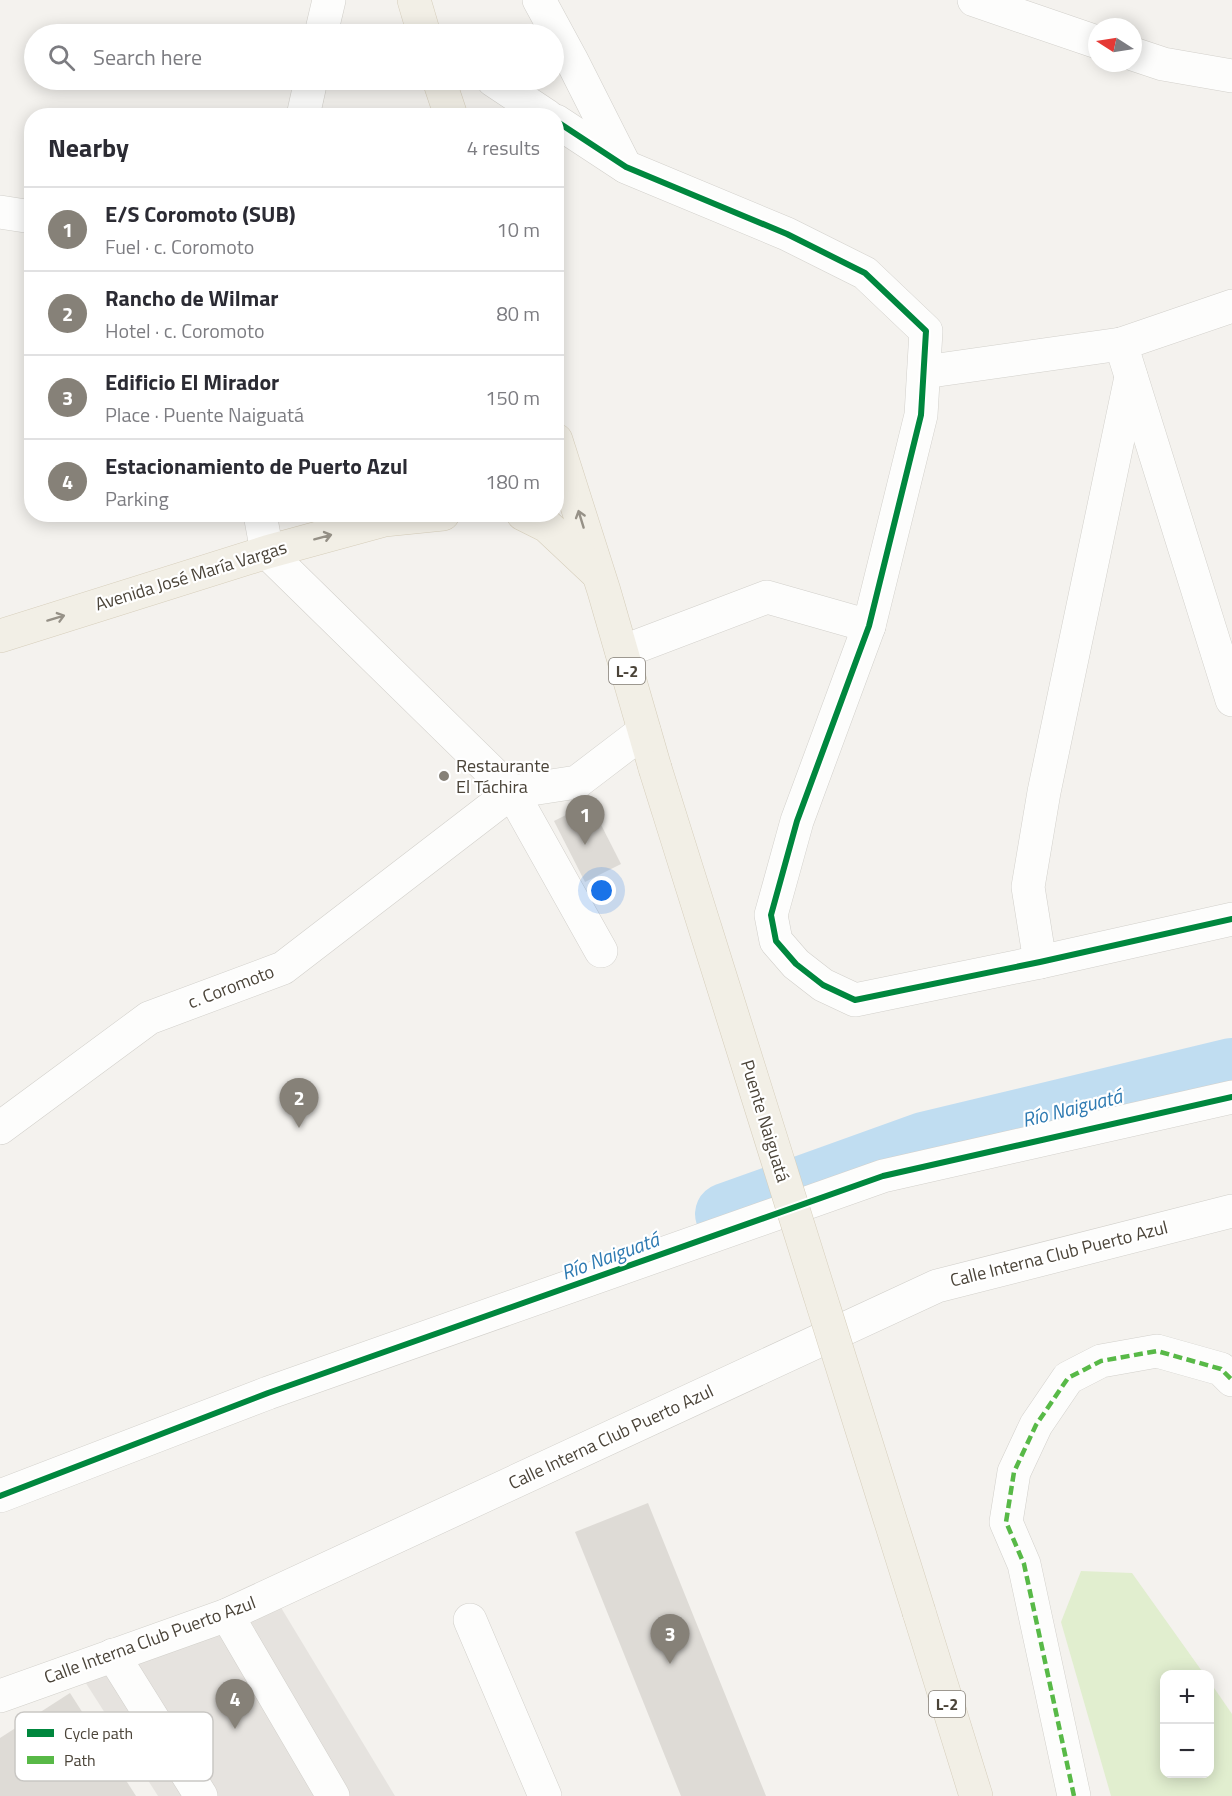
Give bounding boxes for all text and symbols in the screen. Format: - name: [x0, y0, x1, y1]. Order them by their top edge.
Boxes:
- north arrow: [1088, 18, 1142, 72]
- search box: [24, 24, 564, 90]
- text: Search here: [93, 40, 202, 74]
- icon: search: [45, 41, 78, 74]
- text: Nearby: [48, 128, 129, 167]
- text: 4 results: [467, 132, 540, 163]
- text: E/S Coromoto (SUB): [105, 197, 296, 231]
- text: 1: [62, 214, 73, 245]
- text: 10 m: [496, 214, 540, 245]
- text: Fuel · c. Coromoto: [105, 231, 254, 262]
- text: Rancho de Wilmar: [105, 281, 279, 315]
- text: 2: [62, 298, 73, 329]
- text: 80 m: [496, 298, 540, 329]
- text: Hotel · c. Coromoto: [105, 315, 265, 346]
- text: Edificio El Mirador: [105, 365, 279, 399]
- text: 3: [62, 382, 73, 413]
- text: 150 m: [485, 382, 540, 413]
- text: Place · Puente Naiguatá: [105, 399, 304, 430]
- text: Estacionamiento de Puerto Azul: [105, 449, 408, 483]
- text: 4: [62, 466, 73, 497]
- text: 180 m: [485, 466, 540, 497]
- text: Parking: [105, 483, 169, 514]
- one-way arrow: [575, 510, 586, 529]
- one-way arrow: [313, 531, 332, 542]
- street label: Avenida José María Vargas: [92, 533, 290, 618]
- one-way arrow: [46, 612, 65, 623]
- road number: L-2: [609, 658, 645, 684]
- place label: Restaurante El Táchira: [456, 752, 550, 800]
- marker: Restaurante El Táchira: [437, 769, 451, 783]
- pin: 1: [566, 796, 604, 845]
- your location: [587, 876, 616, 905]
- street label: c. Coromoto: [184, 958, 278, 1015]
- street label: Puente Naiguatá: [734, 1056, 797, 1185]
- pin: 2: [280, 1078, 318, 1128]
- water label: Río Naiguatá: [1019, 1080, 1127, 1135]
- street label: Calle Interna Club Puerto Azul: [947, 1213, 1171, 1294]
- water label: Río Naiguatá: [557, 1223, 665, 1288]
- street label: Calle Interna Club Puerto Azul: [504, 1377, 718, 1496]
- street label: Calle Interna Club Puerto Azul: [40, 1589, 259, 1690]
- pin: 3: [650, 1614, 690, 1664]
- map controls: [1160, 1670, 1214, 1778]
- button: +: [1160, 1670, 1214, 1724]
- pin: 4: [216, 1680, 254, 1729]
- road number: L-2: [929, 1691, 965, 1717]
- legend: [15, 1712, 213, 1781]
- text: Cycle path: [64, 1721, 133, 1745]
- button: −: [1160, 1724, 1214, 1778]
- text: Path: [64, 1748, 96, 1772]

